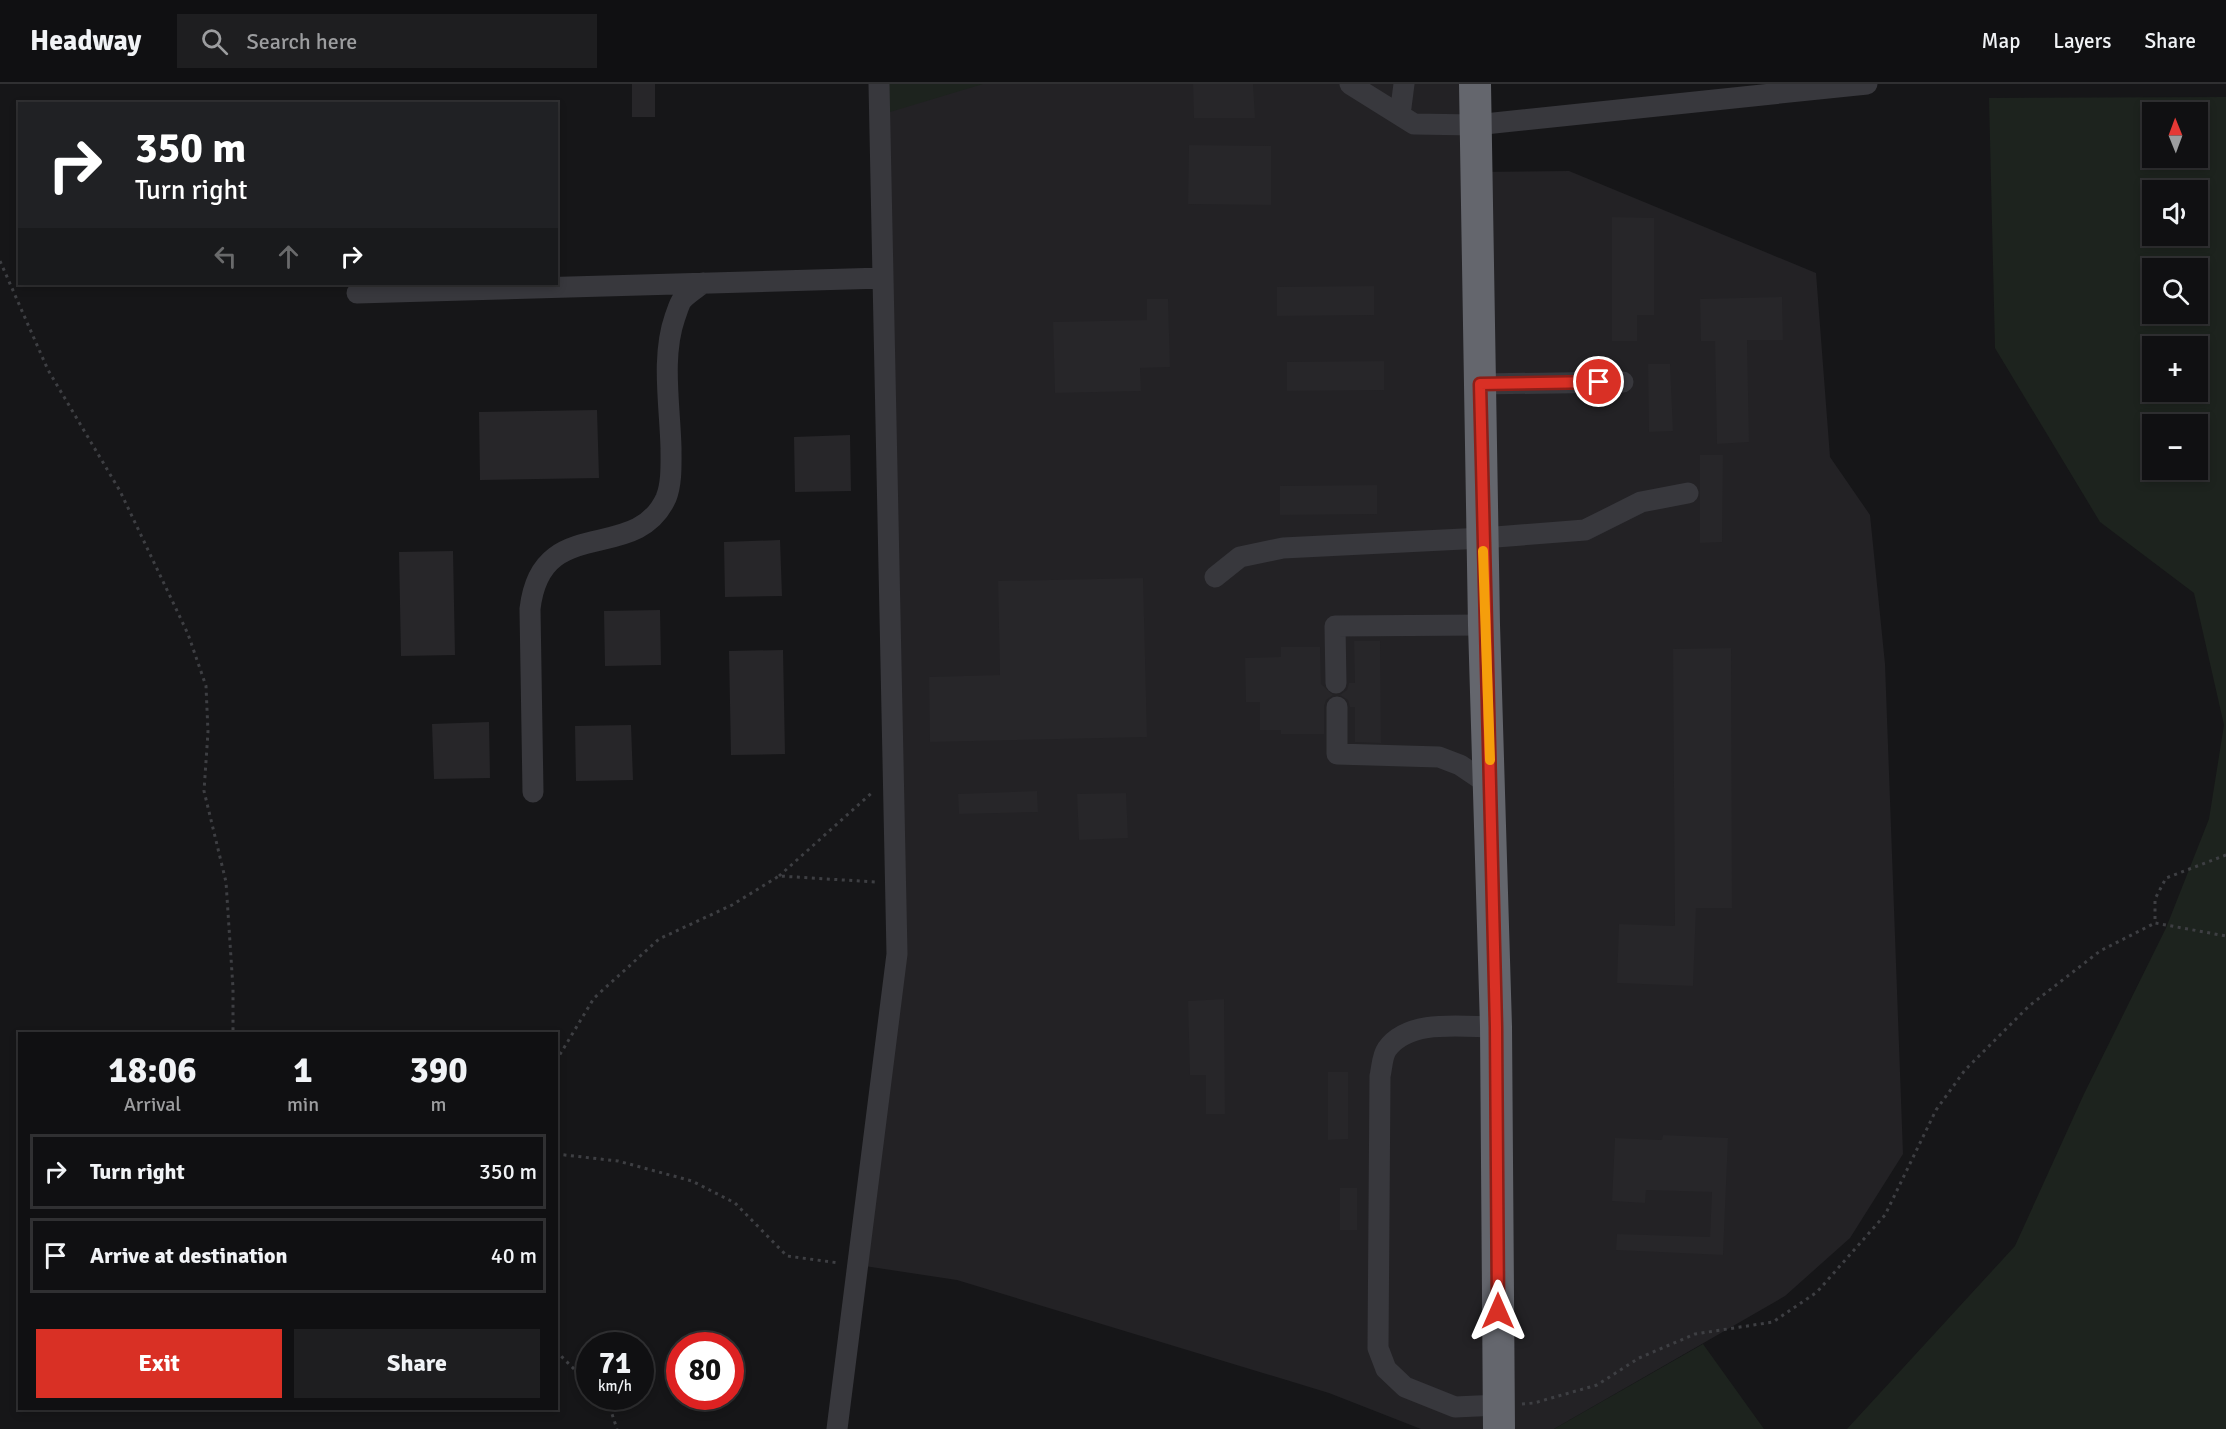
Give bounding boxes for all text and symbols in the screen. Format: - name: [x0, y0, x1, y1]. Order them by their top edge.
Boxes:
- search box: [177, 14, 597, 68]
- text: Headway: [30, 24, 141, 58]
- icon: search: [198, 25, 231, 58]
- text: Search here: [246, 28, 357, 55]
- text: Map: [1982, 28, 2020, 54]
- text: Layers: [2053, 28, 2111, 54]
- text: Share: [2144, 28, 2196, 54]
- north arrow: [2142, 102, 2208, 168]
- map controls: [2142, 102, 2208, 480]
- text: 350 m: [135, 123, 246, 174]
- icon: right: [36, 126, 114, 204]
- text: Turn right: [135, 174, 248, 207]
- button: sound: [2142, 180, 2208, 246]
- icon: left: [209, 240, 242, 273]
- icon: ahead: [272, 240, 305, 273]
- icon: right: [335, 240, 368, 273]
- button: search: [2142, 258, 2208, 324]
- button: +: [2142, 336, 2208, 402]
- pin: [1573, 356, 1624, 407]
- icon: arrive: [1582, 365, 1615, 398]
- button: −: [2142, 414, 2208, 480]
- text: 18:06: [108, 1048, 197, 1093]
- text: 1: [293, 1048, 313, 1093]
- text: 390: [409, 1048, 468, 1093]
- text: Arrival: [124, 1092, 181, 1117]
- text: min: [287, 1092, 319, 1117]
- text: m: [431, 1092, 447, 1117]
- icon: right: [39, 1155, 72, 1188]
- text: Turn right: [90, 1158, 185, 1185]
- text: 350 m: [479, 1158, 537, 1185]
- icon: arrive: [39, 1239, 72, 1272]
- text: Arrive at destination: [90, 1242, 287, 1269]
- text: 40 m: [491, 1242, 537, 1269]
- position arrow: [1466, 1279, 1530, 1343]
- button: Exit: [36, 1329, 282, 1398]
- button: Share: [294, 1329, 540, 1398]
- speed limit sign: 80: [666, 1332, 744, 1410]
- text: 71: [599, 1345, 631, 1382]
- text: km/h: [598, 1377, 632, 1395]

